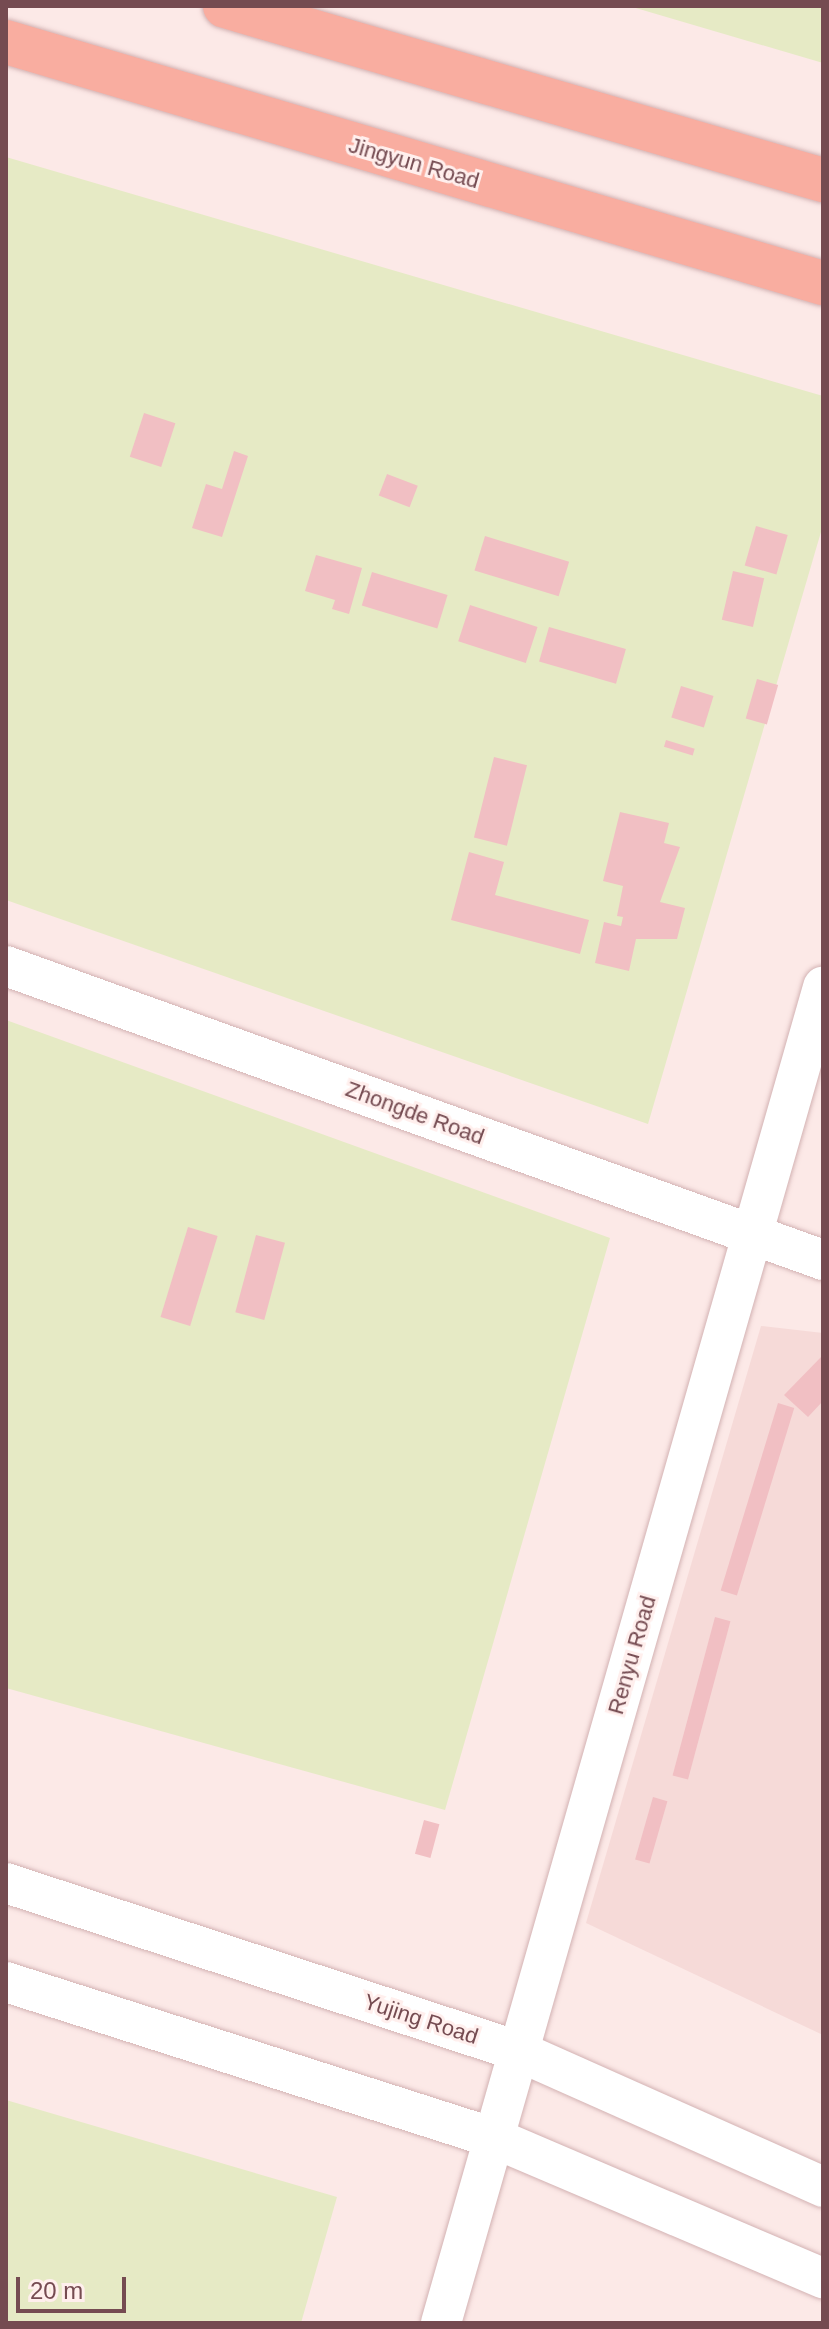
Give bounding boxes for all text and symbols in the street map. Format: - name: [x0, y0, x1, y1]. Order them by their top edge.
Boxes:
- street label: Jingyun Road: [346, 132, 482, 194]
- street label: Zhongde Road: [342, 1076, 488, 1150]
- street label: Renyu Road: [602, 1593, 662, 1717]
- street label: Yujing Road: [361, 1988, 481, 2050]
- scale bar: [20, 2261, 130, 2311]
- text: 20 m: [30, 2277, 83, 2304]

